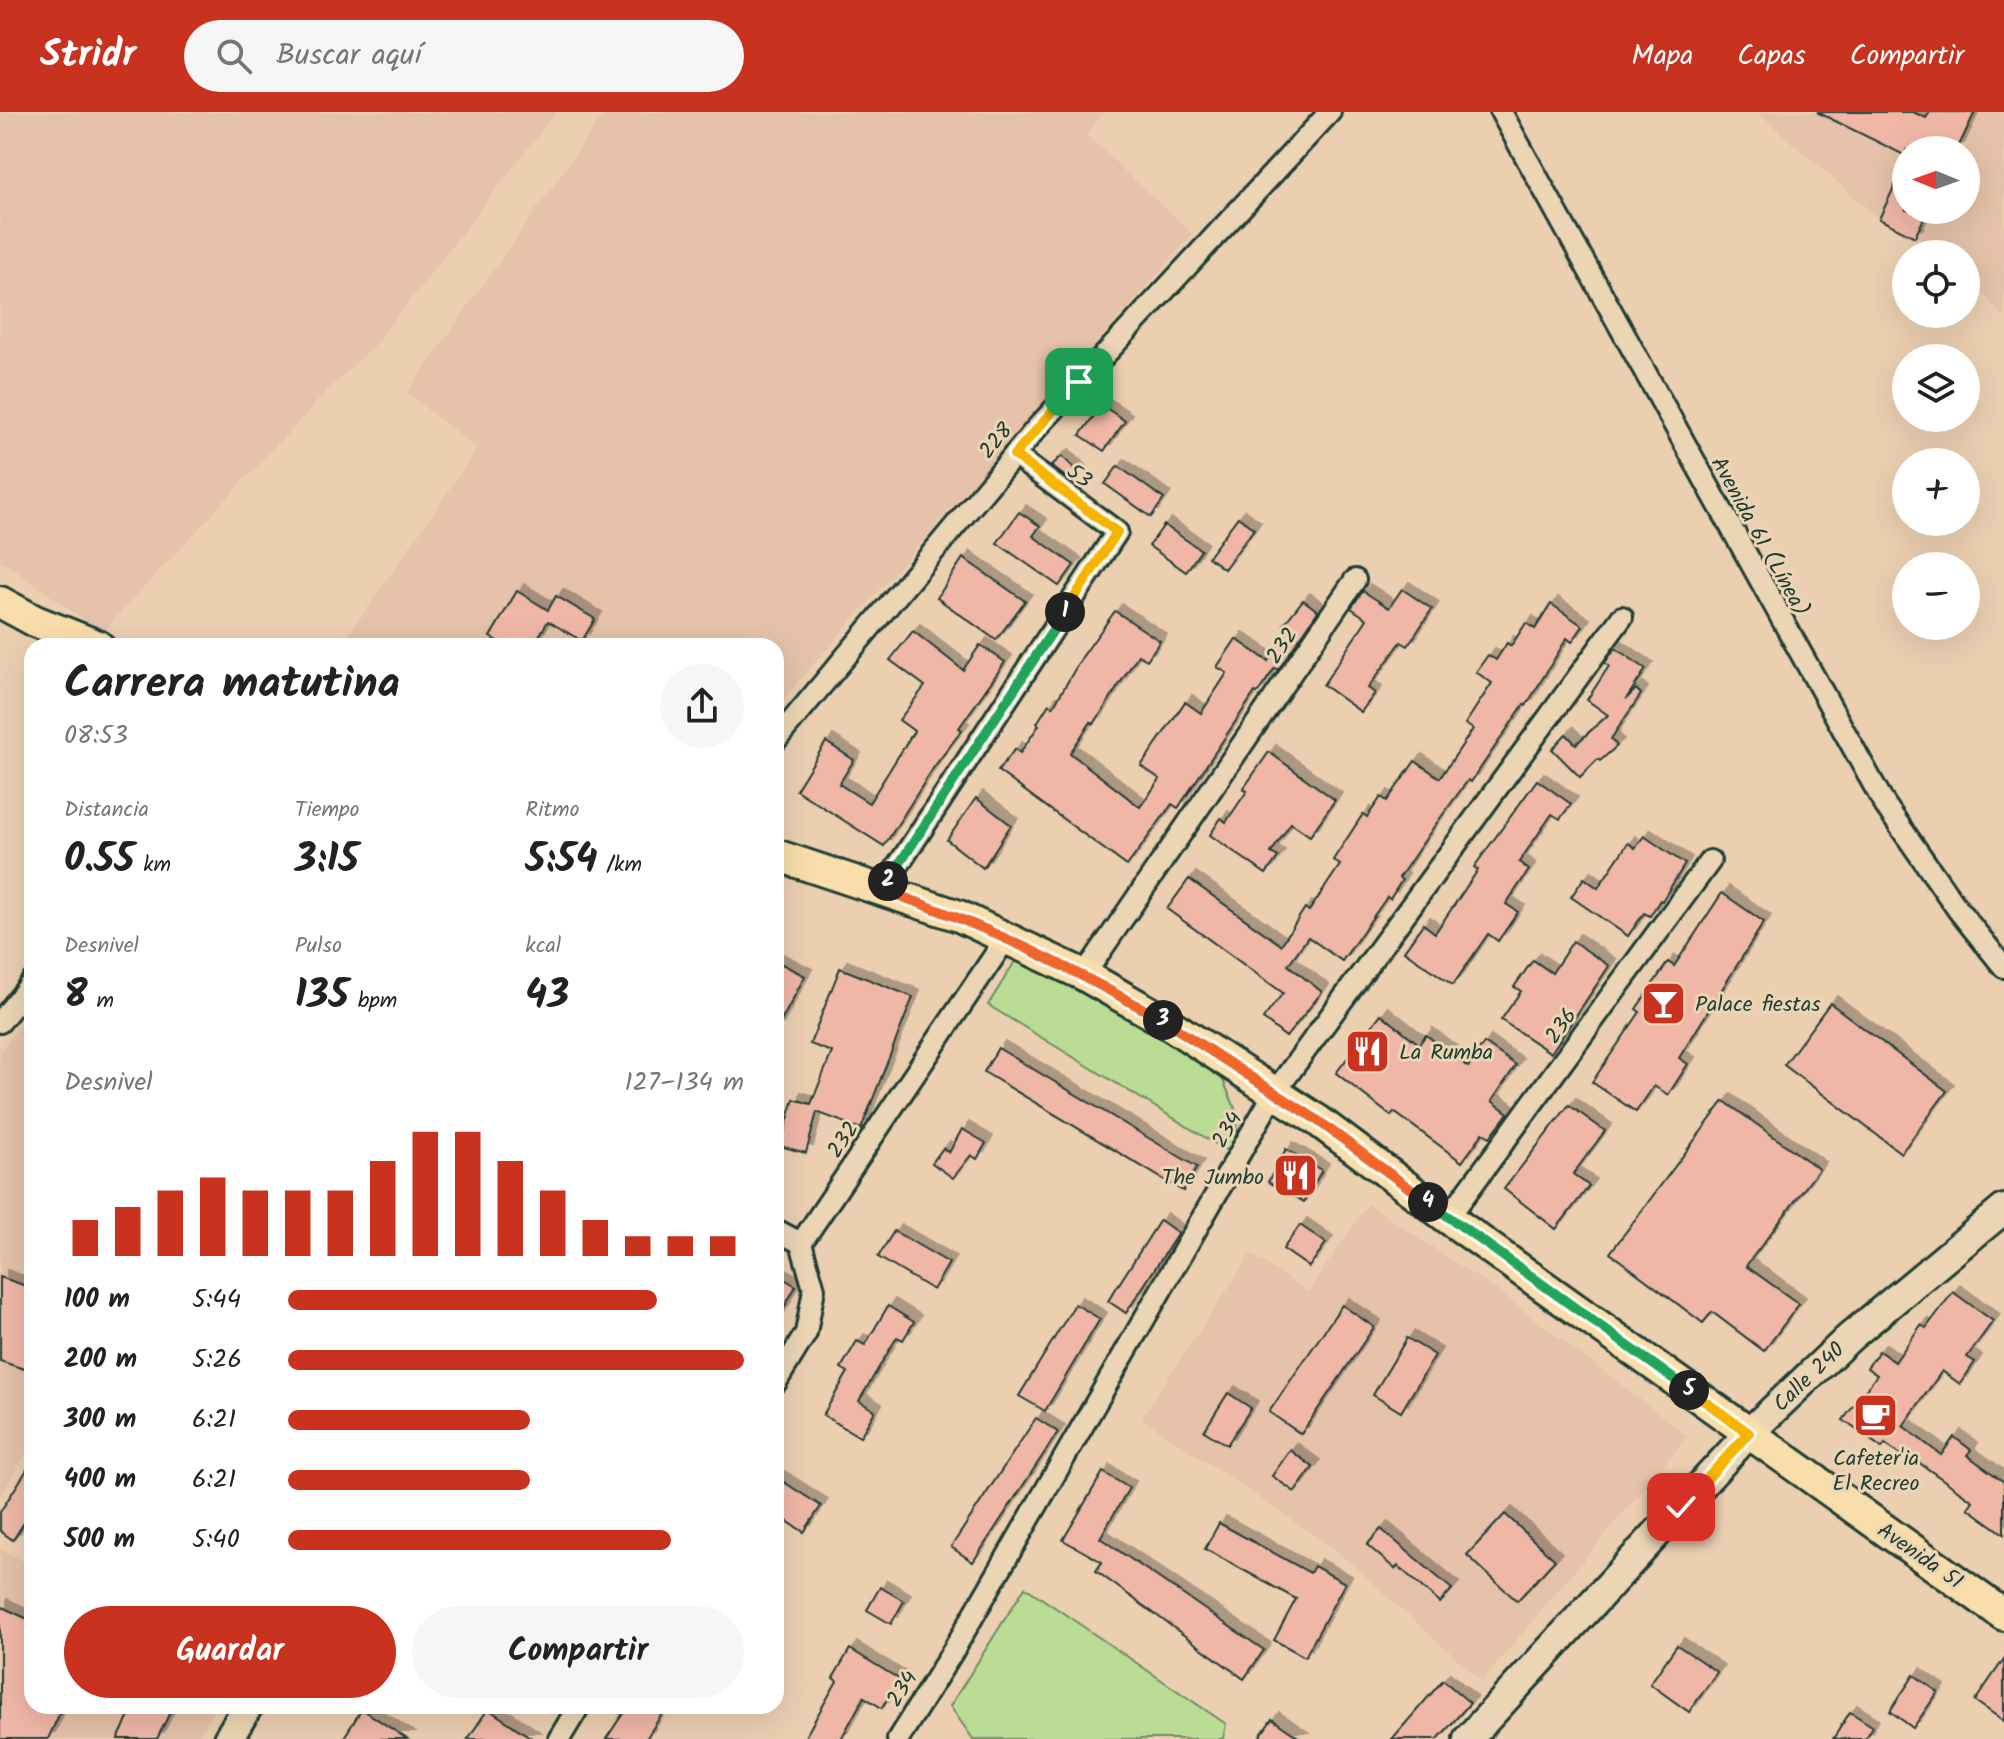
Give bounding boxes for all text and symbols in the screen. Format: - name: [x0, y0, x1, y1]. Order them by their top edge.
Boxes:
- search box: [184, 20, 744, 92]
- text: Stridr: [40, 26, 136, 86]
- text: Buscar aquí: [276, 32, 422, 80]
- icon: search: [212, 34, 256, 78]
- text: Mapa: [1632, 34, 1693, 79]
- text: Capas: [1737, 34, 1806, 79]
- text: Compartir: [1850, 34, 1964, 79]
- north arrow: [1892, 136, 1980, 224]
- map controls: [1892, 136, 1980, 640]
- button: locate: [1892, 240, 1980, 328]
- button: layers: [1892, 344, 1980, 432]
- pin: [1045, 348, 1113, 416]
- icon: arrive: [1057, 360, 1101, 404]
- street label: 228: [971, 415, 1023, 468]
- button: +: [1892, 448, 1980, 536]
- street label: Avenida 61 (Línea): [1700, 451, 1817, 624]
- street label: 53: [1058, 456, 1099, 498]
- button: −: [1892, 552, 1980, 640]
- pin: 1: [1045, 592, 1085, 632]
- text: 1: [1062, 594, 1068, 629]
- street label: 232: [1258, 621, 1308, 672]
- text: Carrera matutina: [64, 650, 400, 720]
- button: share: [660, 664, 744, 748]
- text: 08:53: [64, 715, 128, 757]
- text: Distancia: [64, 793, 149, 828]
- text: Tiempo: [295, 793, 360, 828]
- text: Ritmo: [525, 793, 579, 828]
- text: 0.55: [64, 828, 134, 892]
- text: 3:15: [295, 828, 359, 892]
- text: 5:54: [525, 828, 597, 892]
- text: km: [134, 848, 171, 883]
- text: /km: [597, 848, 642, 883]
- pin: 2: [868, 861, 908, 901]
- text: 2: [882, 863, 894, 898]
- text: Desnivel: [64, 929, 139, 964]
- text: Pulso: [295, 929, 342, 964]
- text: kcal: [525, 929, 561, 964]
- text: 8: [64, 964, 88, 1028]
- text: 135: [295, 964, 349, 1028]
- text: 43: [525, 964, 569, 1028]
- bar icon: Palace fiestas: [1640, 979, 1688, 1027]
- text: m: [88, 984, 114, 1019]
- text: bpm: [349, 984, 397, 1019]
- place label: Palace fiestas: [1695, 988, 1821, 1023]
- pin: 3: [1143, 1000, 1183, 1040]
- street label: 236: [1537, 1001, 1587, 1052]
- text: 3: [1157, 1002, 1169, 1037]
- restaurant icon: La Rumba: [1344, 1027, 1392, 1075]
- place label: La Rumba: [1399, 1036, 1493, 1071]
- text: Desnivel: [64, 1062, 153, 1104]
- text: 127–134 m: [624, 1062, 744, 1104]
- street label: 234: [1204, 1105, 1253, 1155]
- street label: 232: [819, 1115, 869, 1166]
- restaurant icon: The Jumbo: [1271, 1152, 1319, 1200]
- place label: The Jumbo: [1162, 1161, 1264, 1196]
- pin: 4: [1408, 1182, 1448, 1222]
- text: 4: [1422, 1184, 1434, 1219]
- text: 100 m: [64, 1279, 130, 1321]
- text: 5:44: [192, 1279, 241, 1321]
- street label: Calle 240: [1766, 1334, 1854, 1421]
- text: 200 m: [64, 1339, 137, 1381]
- text: 5:26: [192, 1339, 242, 1381]
- pin: 5: [1669, 1370, 1709, 1410]
- text: 5: [1683, 1372, 1695, 1407]
- cafe icon: Cafeter'ia El Recreo: [1852, 1392, 1900, 1440]
- text: 300 m: [64, 1399, 136, 1441]
- text: 6:21: [192, 1399, 236, 1441]
- place label: Cafeter'ia El Recreo: [1833, 1442, 1919, 1502]
- text: 400 m: [64, 1459, 136, 1501]
- text: 6:21: [192, 1459, 236, 1501]
- pin: [1647, 1473, 1715, 1541]
- icon: check: [1659, 1485, 1703, 1529]
- street label: Avenida 51: [1869, 1514, 1970, 1600]
- text: 500 m: [64, 1519, 135, 1561]
- text: 5:40: [192, 1519, 240, 1561]
- button: Guardar: [64, 1606, 396, 1698]
- button: Compartir: [412, 1606, 744, 1698]
- street label: 234: [878, 1664, 928, 1714]

